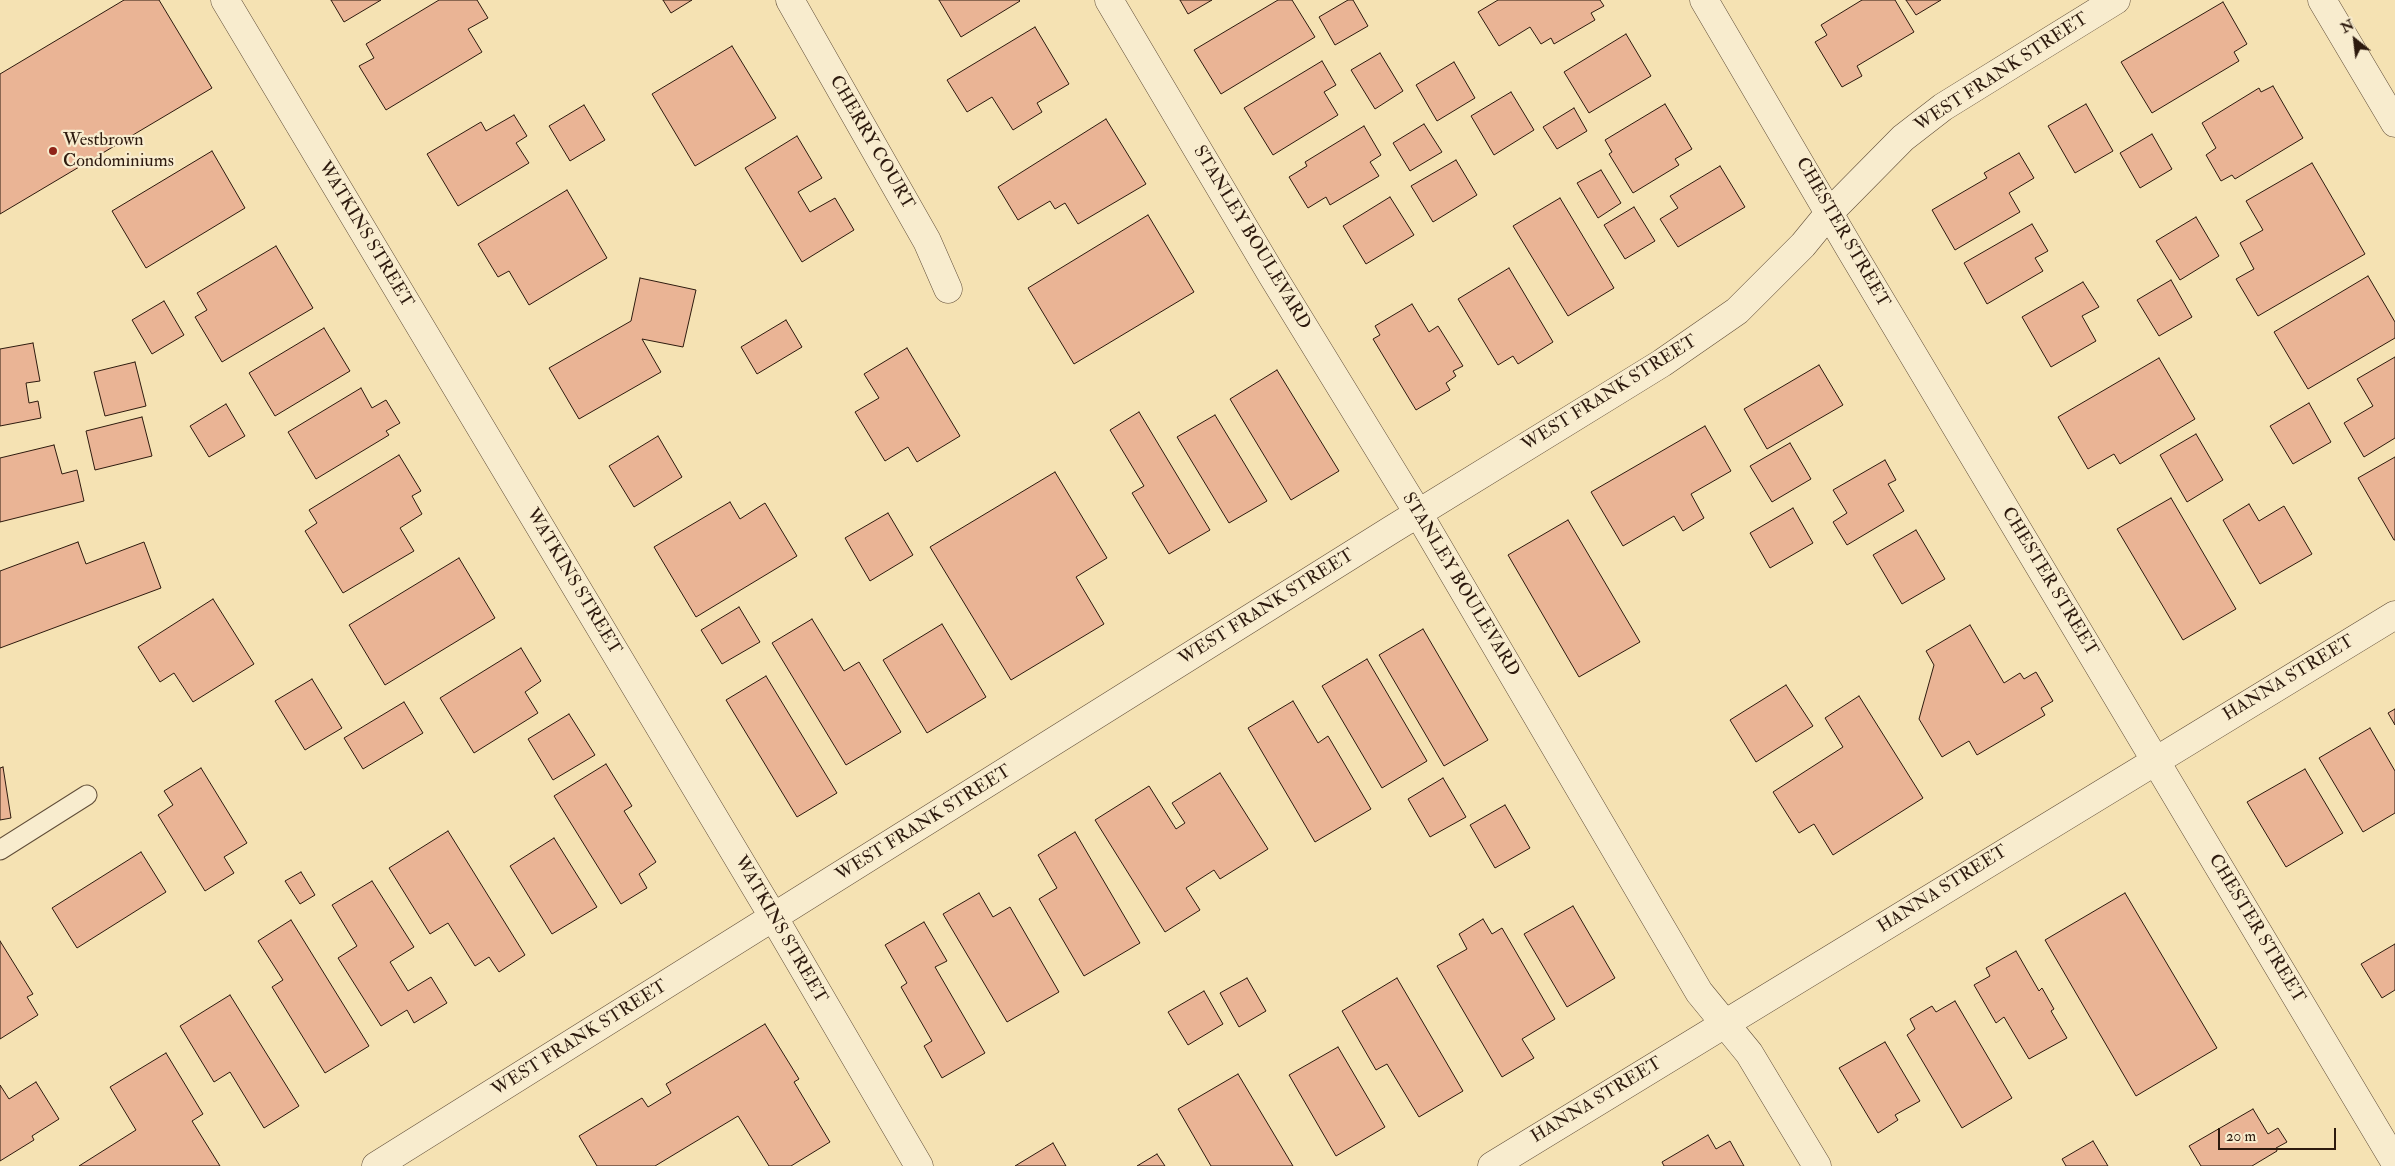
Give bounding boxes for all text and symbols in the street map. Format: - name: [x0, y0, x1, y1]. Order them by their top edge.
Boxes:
- street label: WEST FRANK STREET: [1911, 9, 2093, 137]
- north arrow: [2330, 15, 2380, 65]
- text: N: [2338, 16, 2357, 37]
- street label: CHERRY COURT: [824, 72, 918, 214]
- place label: Westbrown Condominiums: [63, 130, 174, 172]
- street label: STANLEY BOULEVARD: [1188, 142, 1314, 334]
- marker: Westbrown Condominiums: [47, 145, 59, 157]
- street label: CHESTER STREET: [1790, 154, 1894, 312]
- street label: WATKINS STREET: [313, 158, 417, 312]
- street label: WEST FRANK STREET: [1519, 331, 1701, 457]
- street label: STANLEY BOULEVARD: [1397, 489, 1523, 681]
- street label: CHESTER STREET: [1996, 504, 2102, 660]
- street label: WATKINS STREET: [521, 505, 625, 659]
- street label: WEST FRANK STREET: [1176, 545, 1358, 671]
- street label: HANNA STREET: [2220, 631, 2358, 727]
- street label: WEST FRANK STREET: [833, 761, 1015, 887]
- street label: HANNA STREET: [1874, 841, 2012, 939]
- street label: CHESTER STREET: [2203, 851, 2309, 1007]
- street label: WATKINS STREET: [729, 852, 831, 1008]
- street label: WEST FRANK STREET: [489, 976, 671, 1102]
- street label: HANNA STREET: [1528, 1053, 1666, 1149]
- scale bar: [2220, 1118, 2338, 1150]
- text: 20 m: [2226, 1127, 2256, 1146]

